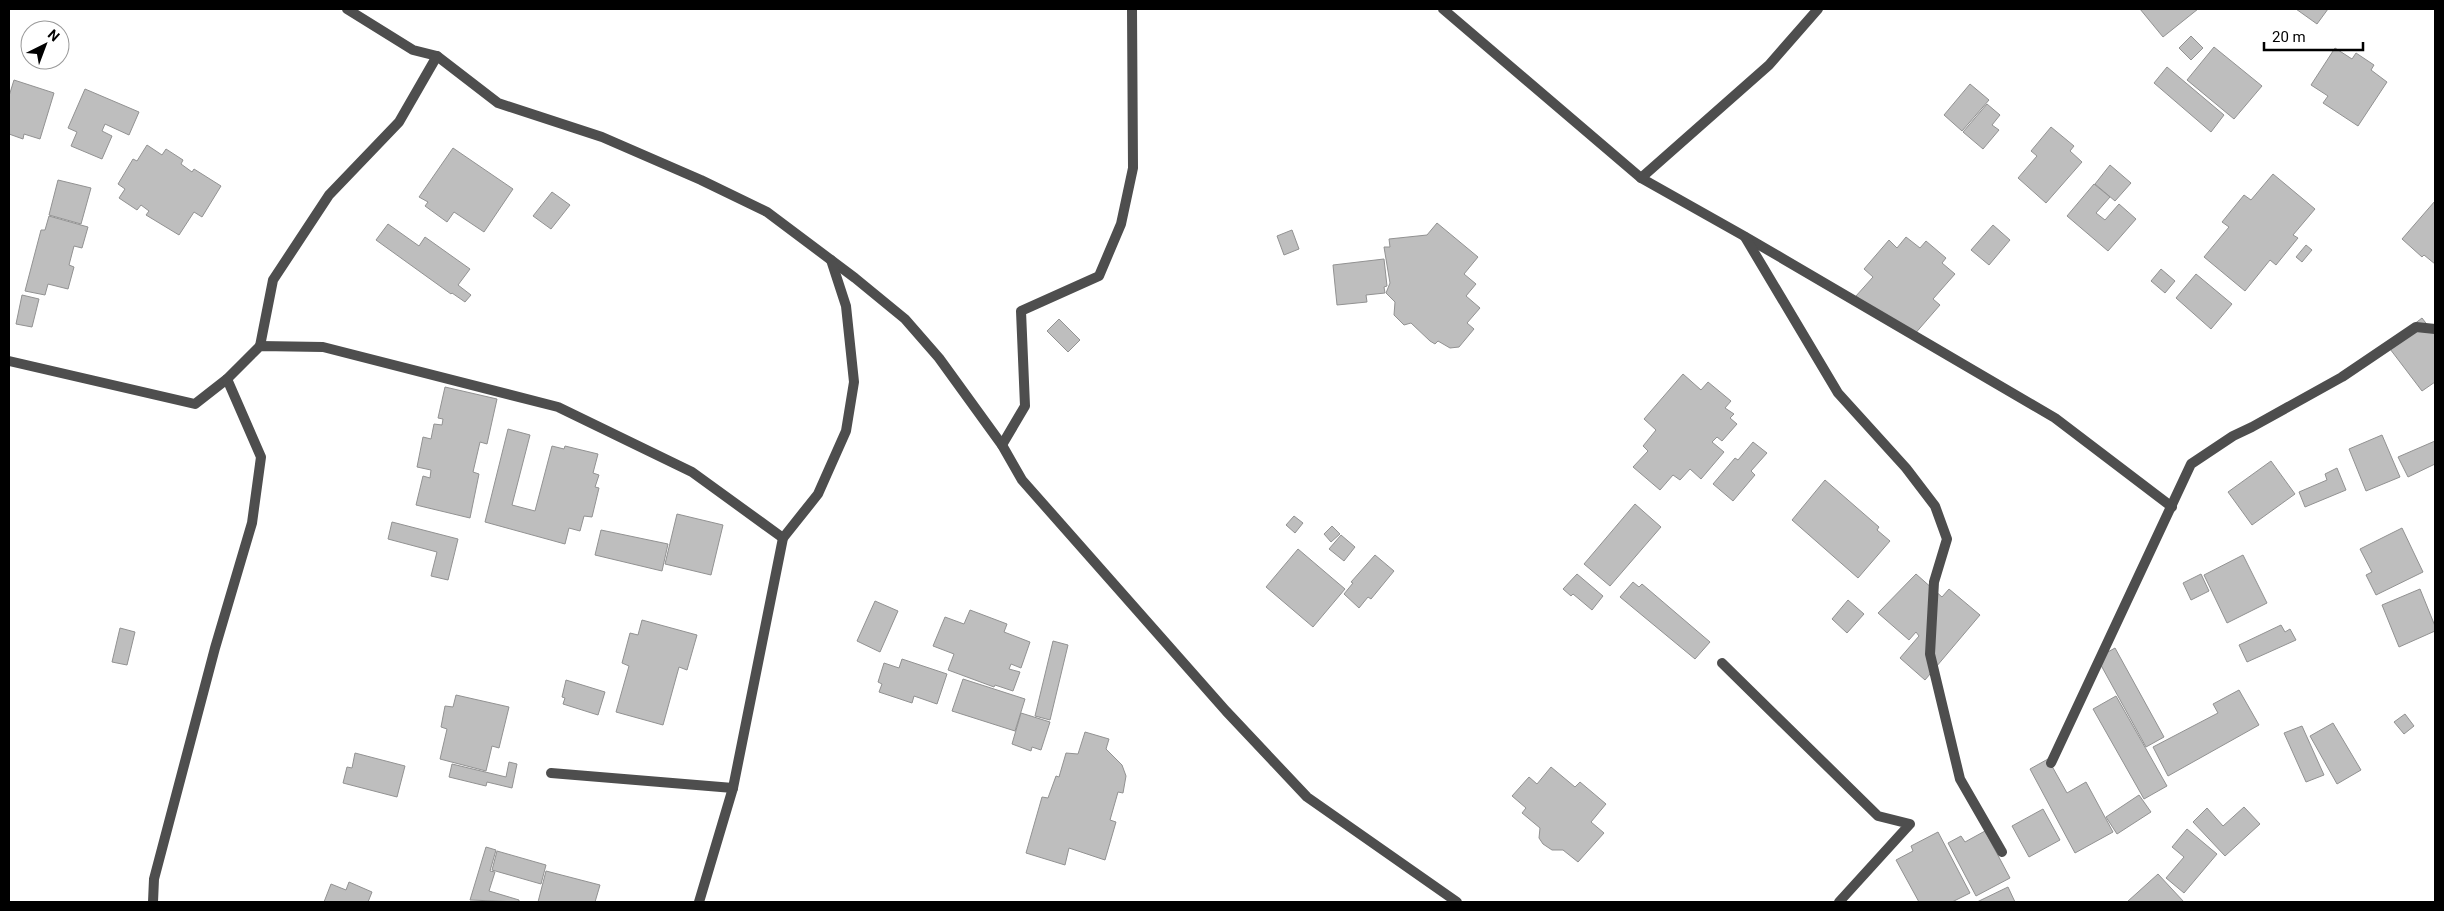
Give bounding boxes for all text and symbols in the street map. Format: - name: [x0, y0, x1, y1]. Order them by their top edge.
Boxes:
- north arrow: [20, 20, 70, 70]
- scale bar: [2264, 20, 2363, 52]
- text: N: [45, 26, 63, 45]
- text: 20 m: [2272, 28, 2306, 46]

